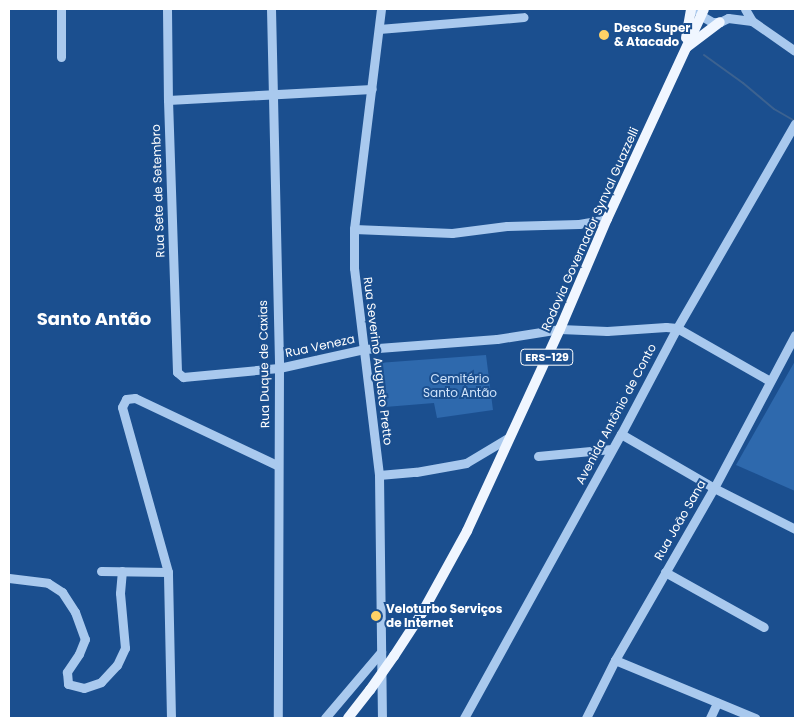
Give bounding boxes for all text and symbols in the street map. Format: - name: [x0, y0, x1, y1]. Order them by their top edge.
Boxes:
- place label: Desco Super & Atacado: [614, 21, 690, 49]
- marker: Desco Super & Atacado: [598, 29, 610, 41]
- street label: Rua Sete de Setembro: [148, 124, 168, 258]
- street label: Rodovia Governador Synval Guazzelli: [538, 125, 642, 333]
- street label: Rua Severino Augusto Pretto: [361, 276, 395, 446]
- street label: Rua Duque de Caxias: [256, 300, 272, 428]
- district label: Santo Antão: [37, 308, 151, 330]
- street label: Rua Veneza: [284, 332, 356, 360]
- street label: Avenida Antônio de Conto: [573, 341, 659, 487]
- road number: ERS-129: [520, 348, 574, 366]
- park label: Cemitério Santo Antão: [423, 372, 497, 400]
- street label: Rua João Sana: [651, 477, 709, 563]
- place label: Veloturbo Serviços de Internet: [386, 602, 502, 630]
- marker: Veloturbo Serviços de Internet: [370, 610, 382, 622]

